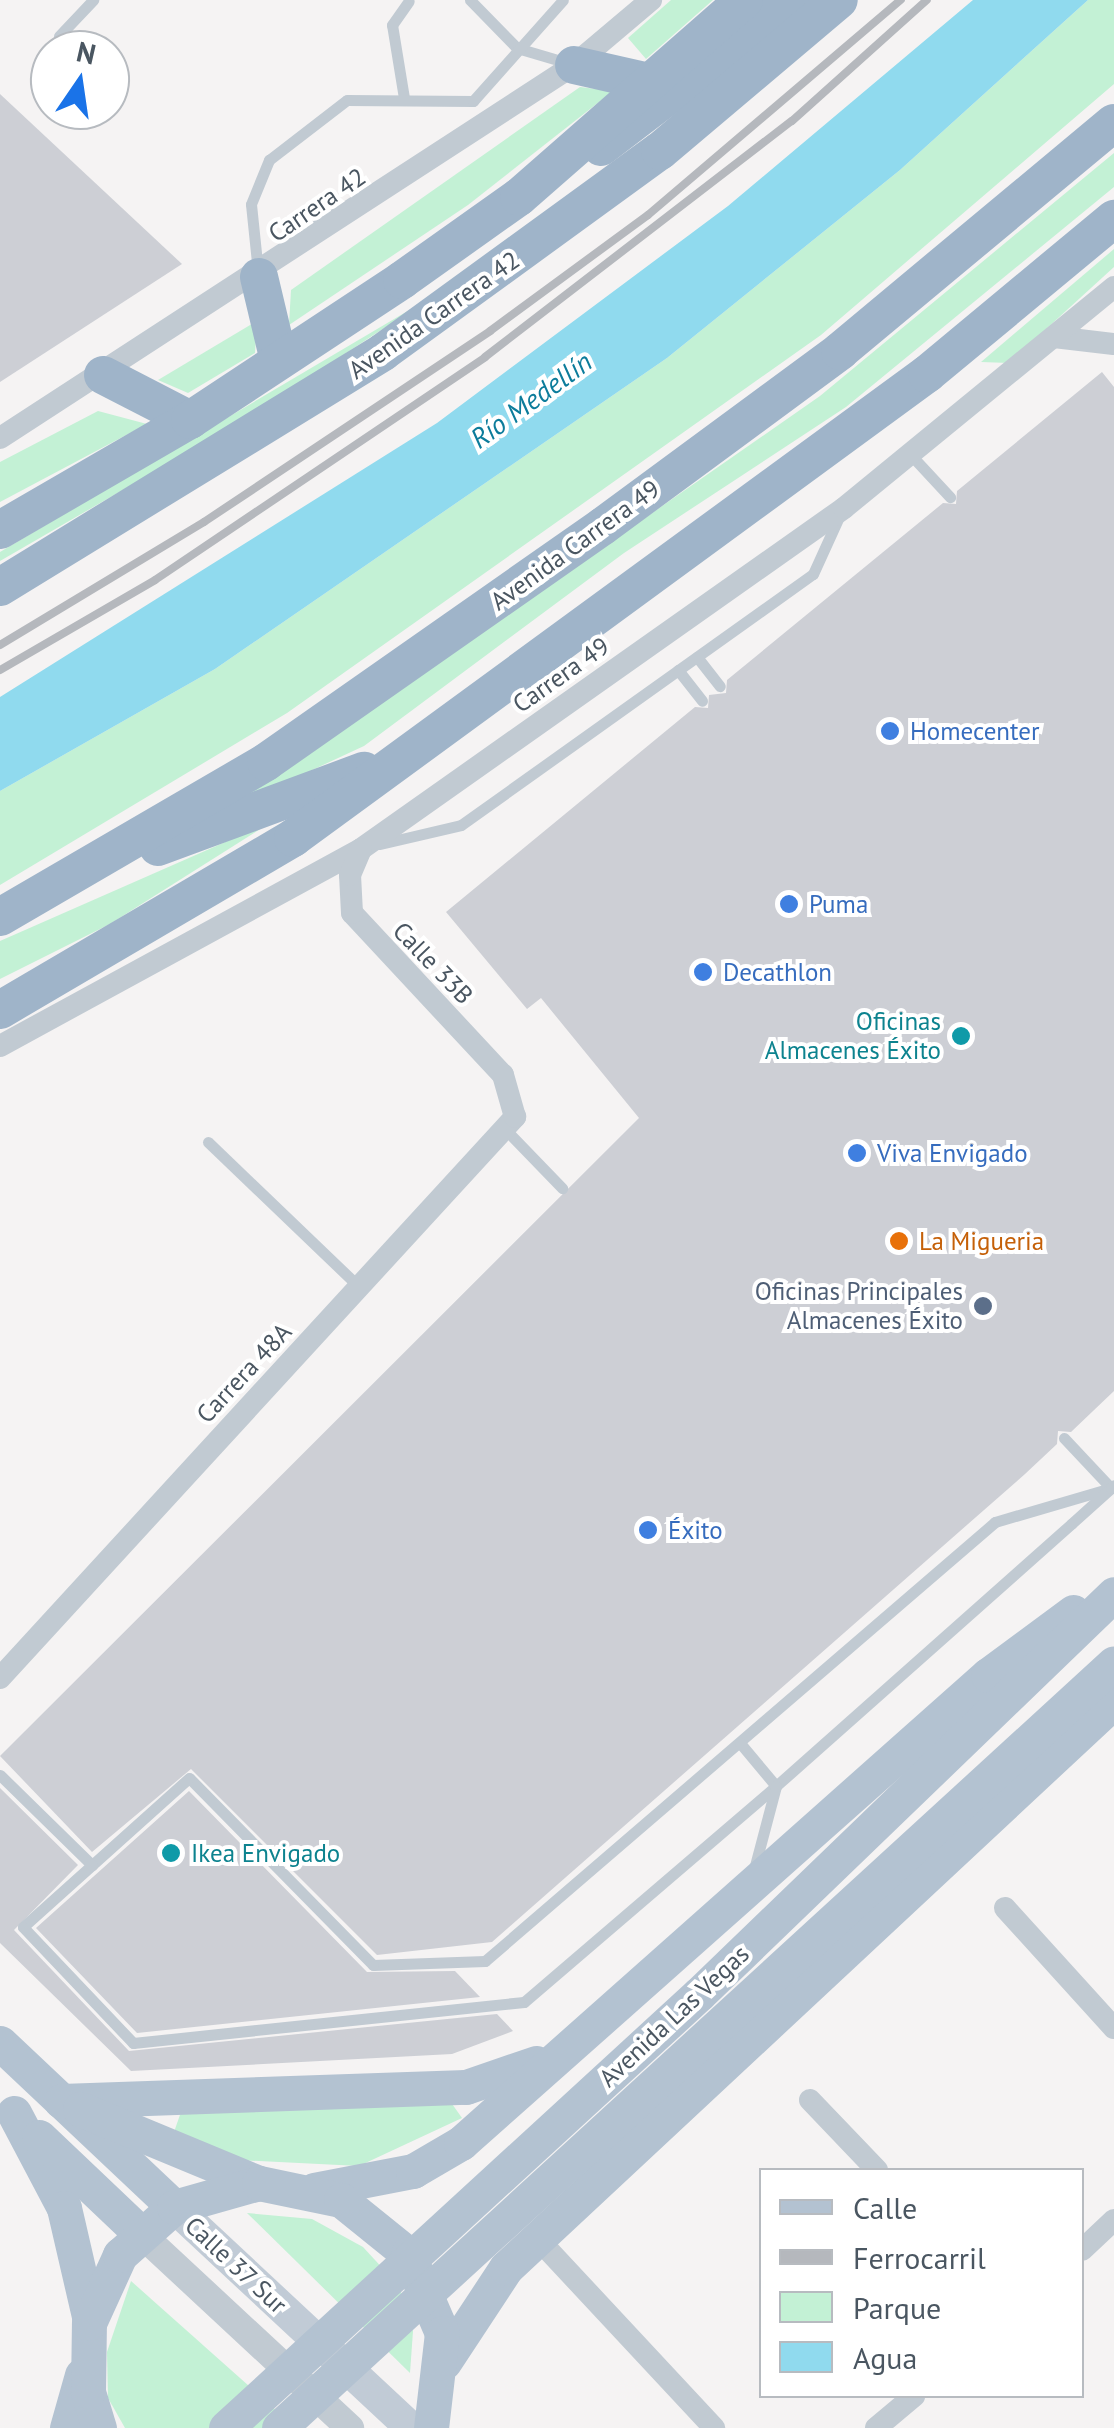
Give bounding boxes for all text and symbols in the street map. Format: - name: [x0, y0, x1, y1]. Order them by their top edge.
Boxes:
- north arrow: [30, 30, 130, 130]
- text: N: [73, 32, 100, 72]
- street label: Carrera 42: [263, 162, 371, 248]
- street label: Avenida Carrera 42: [343, 245, 525, 385]
- water label: Río Medellín: [464, 345, 598, 455]
- street label: Avenida Carrera 49: [485, 474, 665, 616]
- street label: Carrera 49: [507, 631, 615, 719]
- place label: Homecenter: [910, 716, 1039, 746]
- marker: Homecenter: [879, 720, 901, 742]
- place label: Puma: [809, 889, 868, 919]
- marker: Puma: [778, 893, 800, 915]
- street label: Calle 33B: [387, 916, 479, 1010]
- place label: Decathlon: [723, 957, 832, 987]
- marker: Decathlon: [692, 961, 714, 983]
- place label: Oficinas Almacenes Éxito: [765, 1007, 941, 1066]
- marker: Oficinas Almacenes Éxito: [950, 1025, 972, 1047]
- place label: Viva Envigado: [877, 1138, 1028, 1168]
- marker: Viva Envigado: [846, 1142, 868, 1164]
- place label: La Migueria: [919, 1226, 1044, 1256]
- marker: La Migueria: [888, 1230, 910, 1252]
- place label: Oficinas Principales Almacenes Éxito: [755, 1277, 963, 1336]
- marker: Oficinas Principales Almacenes Éxito: [972, 1295, 994, 1317]
- street label: Carrera 48A: [190, 1317, 298, 1429]
- place label: Éxito: [668, 1515, 723, 1545]
- marker: Éxito: [637, 1519, 659, 1541]
- place label: Ikea Envigado: [191, 1838, 340, 1868]
- marker: Ikea Envigado: [160, 1842, 182, 1864]
- street label: Avenida Las Vegas: [593, 1939, 755, 2093]
- legend: [759, 2168, 1084, 2398]
- text: Calle: [853, 2188, 917, 2227]
- street label: Calle 37 Sur: [178, 2210, 294, 2320]
- text: Ferrocarril: [853, 2238, 986, 2277]
- text: Parque: [853, 2288, 941, 2327]
- text: Agua: [853, 2338, 917, 2377]

